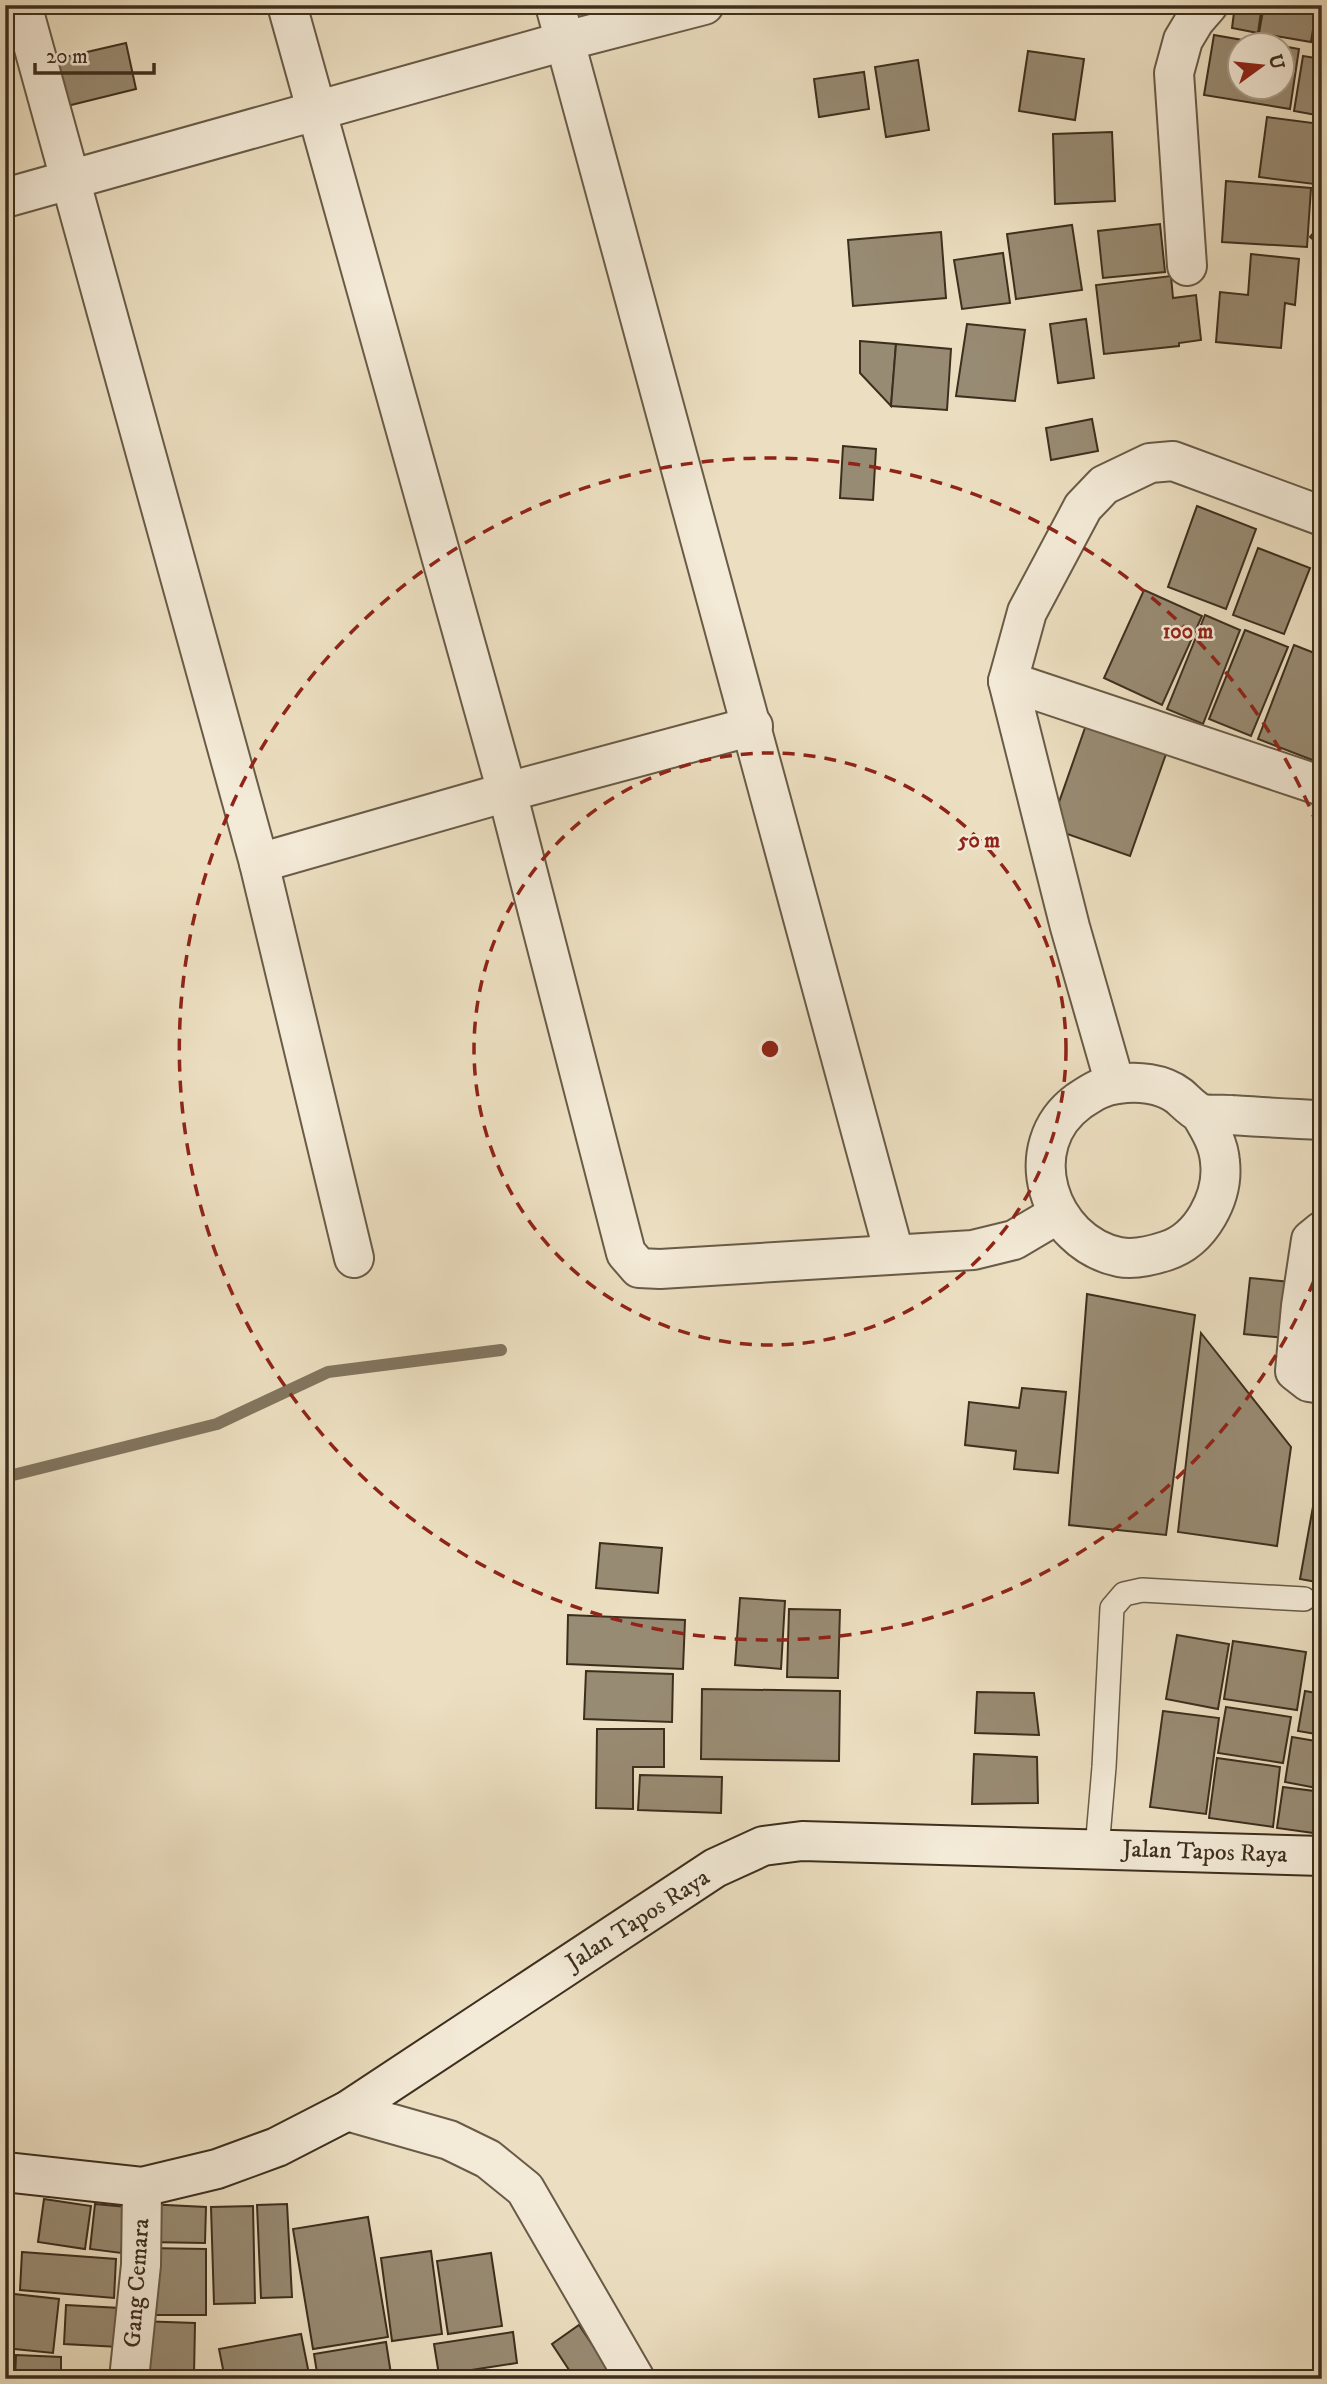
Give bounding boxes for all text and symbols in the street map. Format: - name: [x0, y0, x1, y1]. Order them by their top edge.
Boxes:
- scale bar: [35, 32, 154, 76]
- north arrow: [1226, 32, 1296, 102]
- text: 20 m: [46, 44, 88, 70]
- text: U: [1263, 52, 1289, 72]
- text: 100 m: [1163, 619, 1213, 645]
- text: 50 m: [957, 828, 1000, 854]
- centre of rings: [758, 1037, 782, 1061]
- street label: Jalan Tapos Raya: [1120, 1834, 1289, 1870]
- street label: Jalan Tapos Raya: [559, 1862, 716, 1979]
- street label: Gang Cemara: [118, 2217, 157, 2349]

